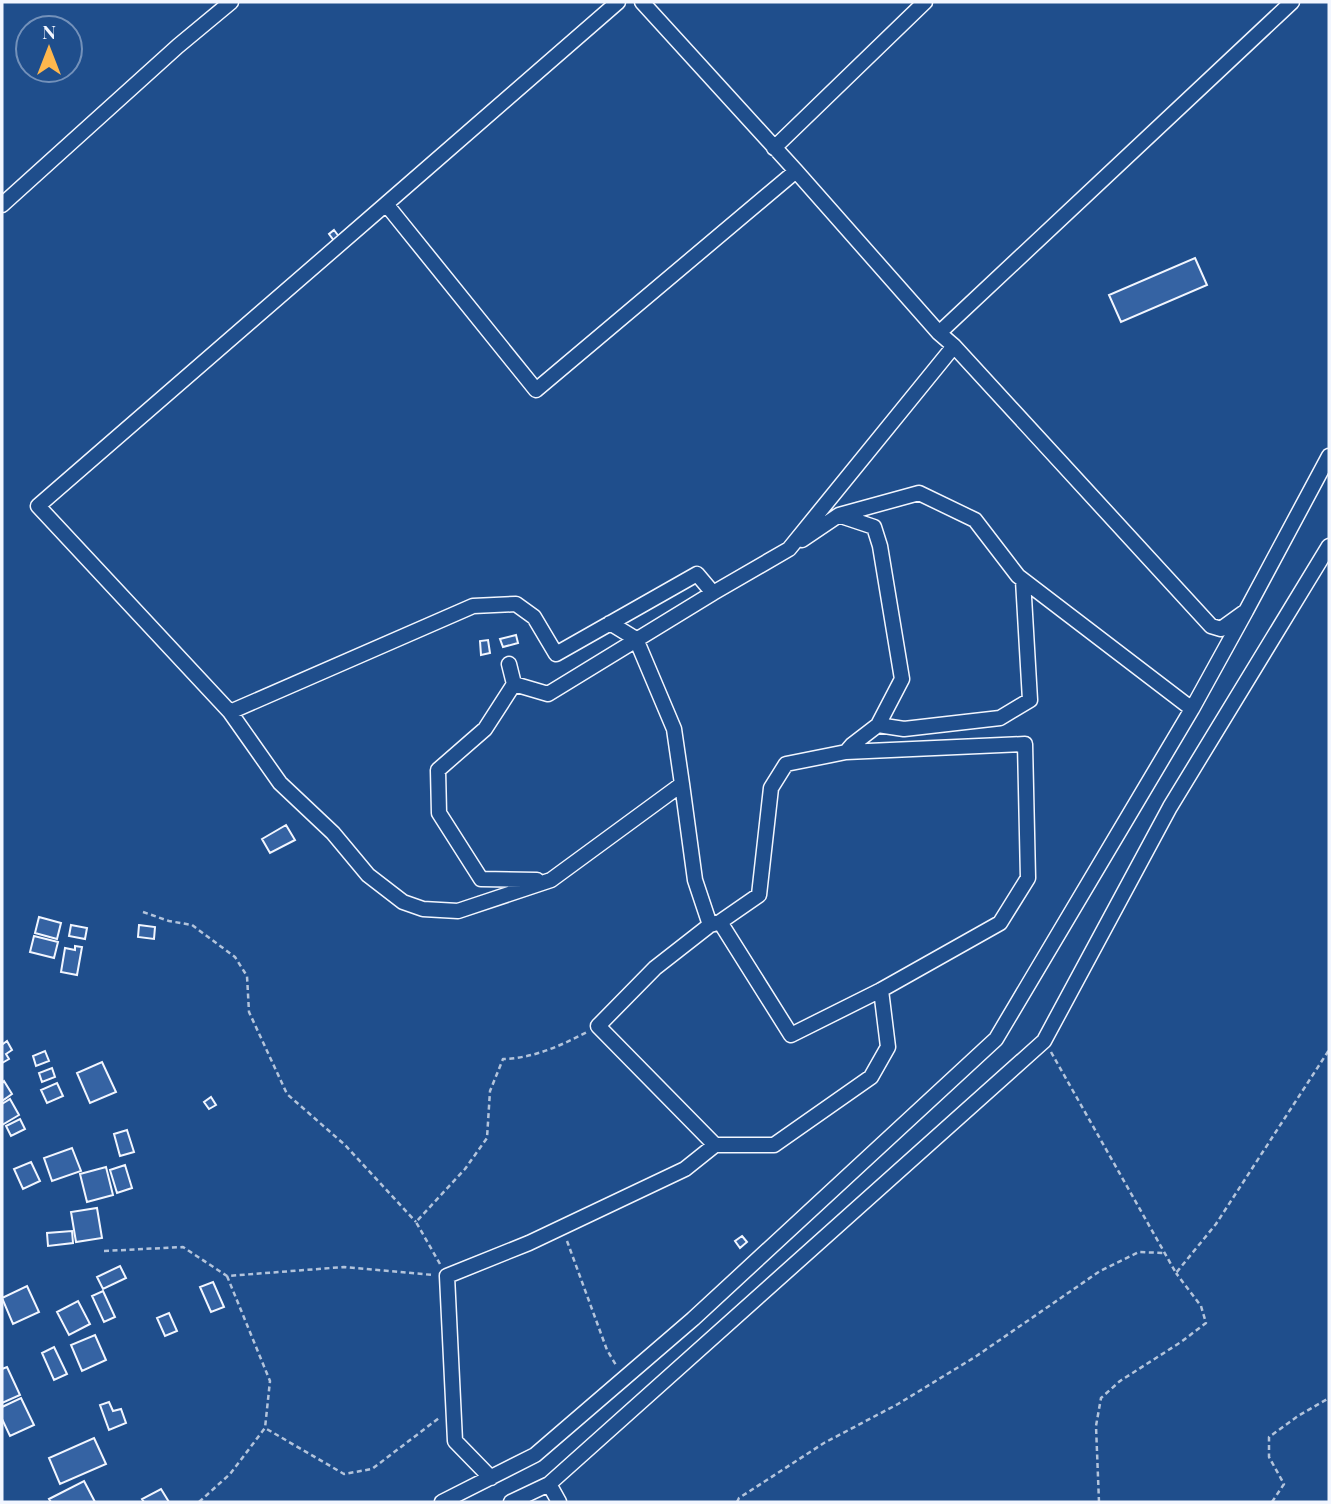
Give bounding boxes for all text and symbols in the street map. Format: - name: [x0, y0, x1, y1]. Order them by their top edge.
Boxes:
- north arrow: [14, 14, 84, 84]
- text: N: [42, 18, 56, 44]

